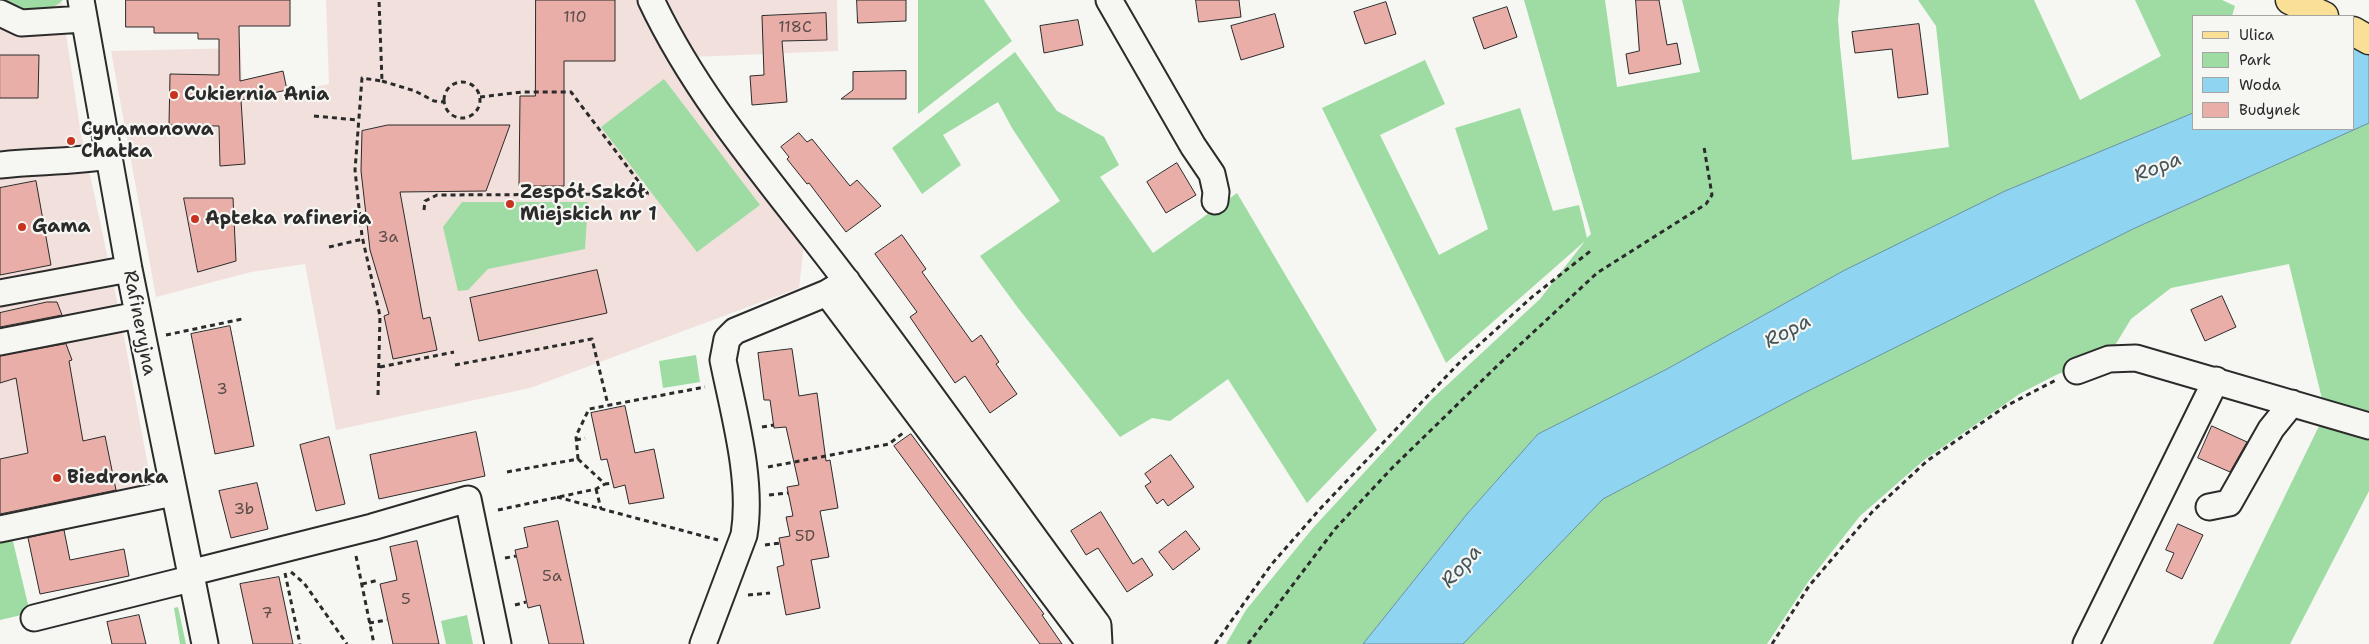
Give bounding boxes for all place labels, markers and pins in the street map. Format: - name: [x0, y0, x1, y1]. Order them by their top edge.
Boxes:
- place label: Cukiernia Ania: [184, 84, 329, 106]
- marker: Cukiernia Ania: [168, 89, 180, 101]
- place label: Cynamonowa Chatka: [81, 119, 214, 163]
- marker: Cynamonowa Chatka: [65, 135, 77, 147]
- place label: Zespół Szkół Miejskich nr 1: [520, 182, 657, 226]
- marker: Zespół Szkół Miejskich nr 1: [504, 198, 516, 210]
- place label: Apteka rafineria: [205, 208, 371, 230]
- marker: Apteka rafineria: [189, 213, 201, 225]
- place label: Gama: [32, 216, 91, 238]
- marker: Gama: [16, 221, 28, 233]
- place label: Biedronka: [67, 467, 168, 489]
- marker: Biedronka: [51, 472, 63, 484]

